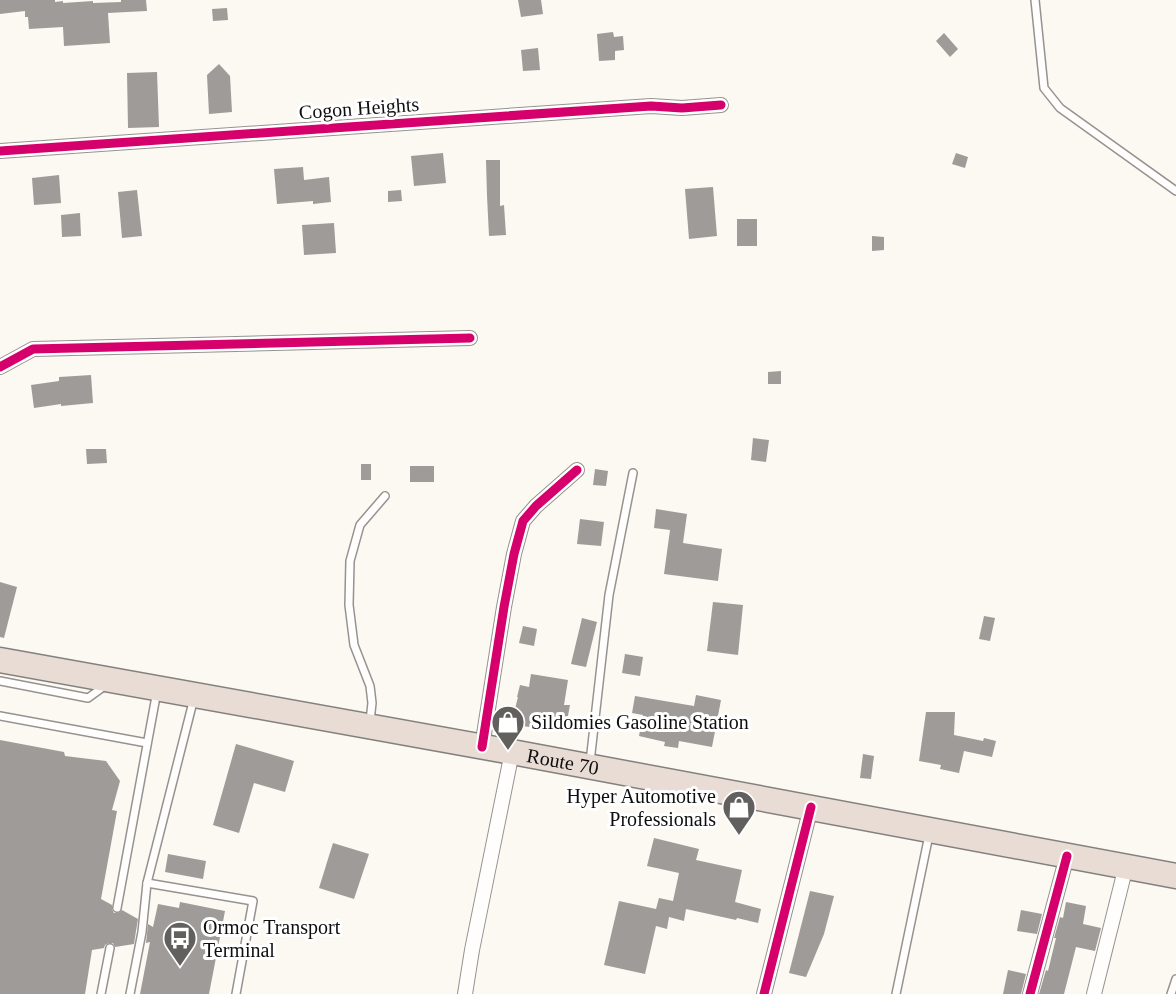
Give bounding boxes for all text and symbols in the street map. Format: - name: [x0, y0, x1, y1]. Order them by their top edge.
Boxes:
- street label: Cogon Heights: [298, 93, 420, 124]
- shop icon: Sildomies Gasoline Station: [490, 704, 526, 751]
- place label: Sildomies Gasoline Station: [531, 711, 749, 733]
- street label: Route 70: [525, 744, 601, 779]
- place label: Hyper Automotive Professionals: [567, 785, 716, 830]
- shop icon: Hyper Automotive Professionals: [721, 789, 757, 836]
- place label: Ormoc Transport Terminal: [203, 916, 341, 961]
- bus stop icon: Ormoc Transport Terminal: [162, 920, 198, 967]

